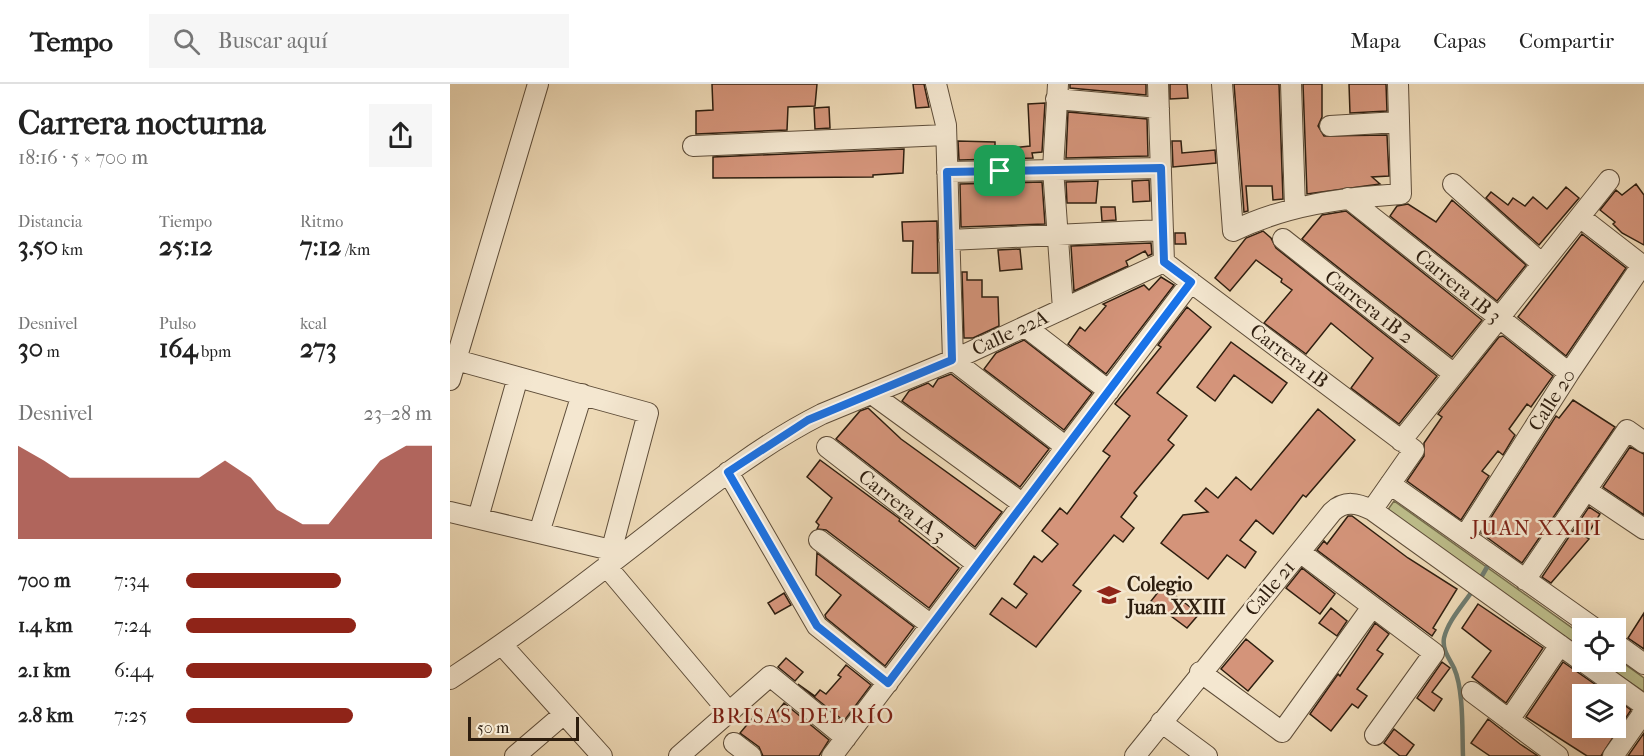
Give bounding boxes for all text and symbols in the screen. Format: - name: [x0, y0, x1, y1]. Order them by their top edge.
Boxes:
- search box: [149, 14, 569, 68]
- text: Tempo: [30, 25, 113, 58]
- icon: search: [170, 25, 203, 58]
- text: Buscar aquí: [218, 28, 327, 54]
- text: Mapa: [1350, 29, 1400, 53]
- text: Capas: [1433, 29, 1486, 53]
- text: Compartir: [1519, 29, 1614, 53]
- text: Carrera nocturna: [18, 104, 265, 143]
- button: share: [369, 104, 432, 167]
- pin: [974, 145, 1025, 196]
- text: 18:16 · 5 × 700 m: [18, 146, 148, 169]
- icon: arrive: [983, 154, 1016, 187]
- text: Distancia: [18, 212, 82, 231]
- text: Tiempo: [159, 212, 212, 231]
- text: Ritmo: [300, 212, 343, 231]
- text: 3.50: [18, 231, 58, 262]
- text: 25:12: [159, 231, 213, 262]
- text: 7:12: [300, 231, 342, 262]
- text: km: [58, 240, 83, 259]
- text: /km: [342, 240, 370, 259]
- street label: Carrera 1B 3: [1410, 244, 1506, 328]
- street label: Carrera 1B 2: [1320, 265, 1418, 349]
- street label: Calle 22A: [968, 305, 1053, 361]
- text: Desnivel: [18, 314, 78, 333]
- text: Pulso: [159, 314, 196, 333]
- text: kcal: [300, 314, 327, 333]
- street label: Carrera 1B: [1245, 319, 1333, 393]
- text: 30: [18, 333, 43, 364]
- text: 164: [159, 333, 198, 364]
- text: 273: [300, 333, 337, 364]
- text: m: [43, 342, 60, 361]
- text: bpm: [198, 342, 231, 361]
- street label: Calle 20: [1524, 365, 1580, 435]
- text: Desnivel: [18, 402, 93, 425]
- text: 23–28 m: [364, 402, 432, 425]
- street label: Carrera 1A 3: [854, 465, 950, 547]
- district label: JUAN XXIII: [1470, 516, 1603, 540]
- street label: Calle 21: [1240, 556, 1300, 620]
- text: 700 m: [18, 569, 71, 592]
- text: 7:34: [114, 569, 149, 592]
- place label: Colegio Juan XXIII: [1125, 573, 1226, 619]
- school or university icon: Colegio Juan XXIII: [1096, 582, 1122, 608]
- text: 1.4 km: [18, 614, 73, 637]
- text: 7:24: [114, 614, 151, 637]
- map controls: [1572, 618, 1626, 738]
- button: locate: [1572, 618, 1626, 672]
- text: 2.1 km: [18, 659, 71, 682]
- text: 6:44: [114, 659, 153, 682]
- button: layers: [1572, 684, 1626, 738]
- text: 2.8 km: [18, 704, 73, 727]
- text: 7:25: [114, 704, 147, 727]
- district label: BRISAS DEL RÍO: [711, 704, 895, 728]
- scale bar: [468, 714, 579, 742]
- text: 50 m: [477, 718, 509, 737]

